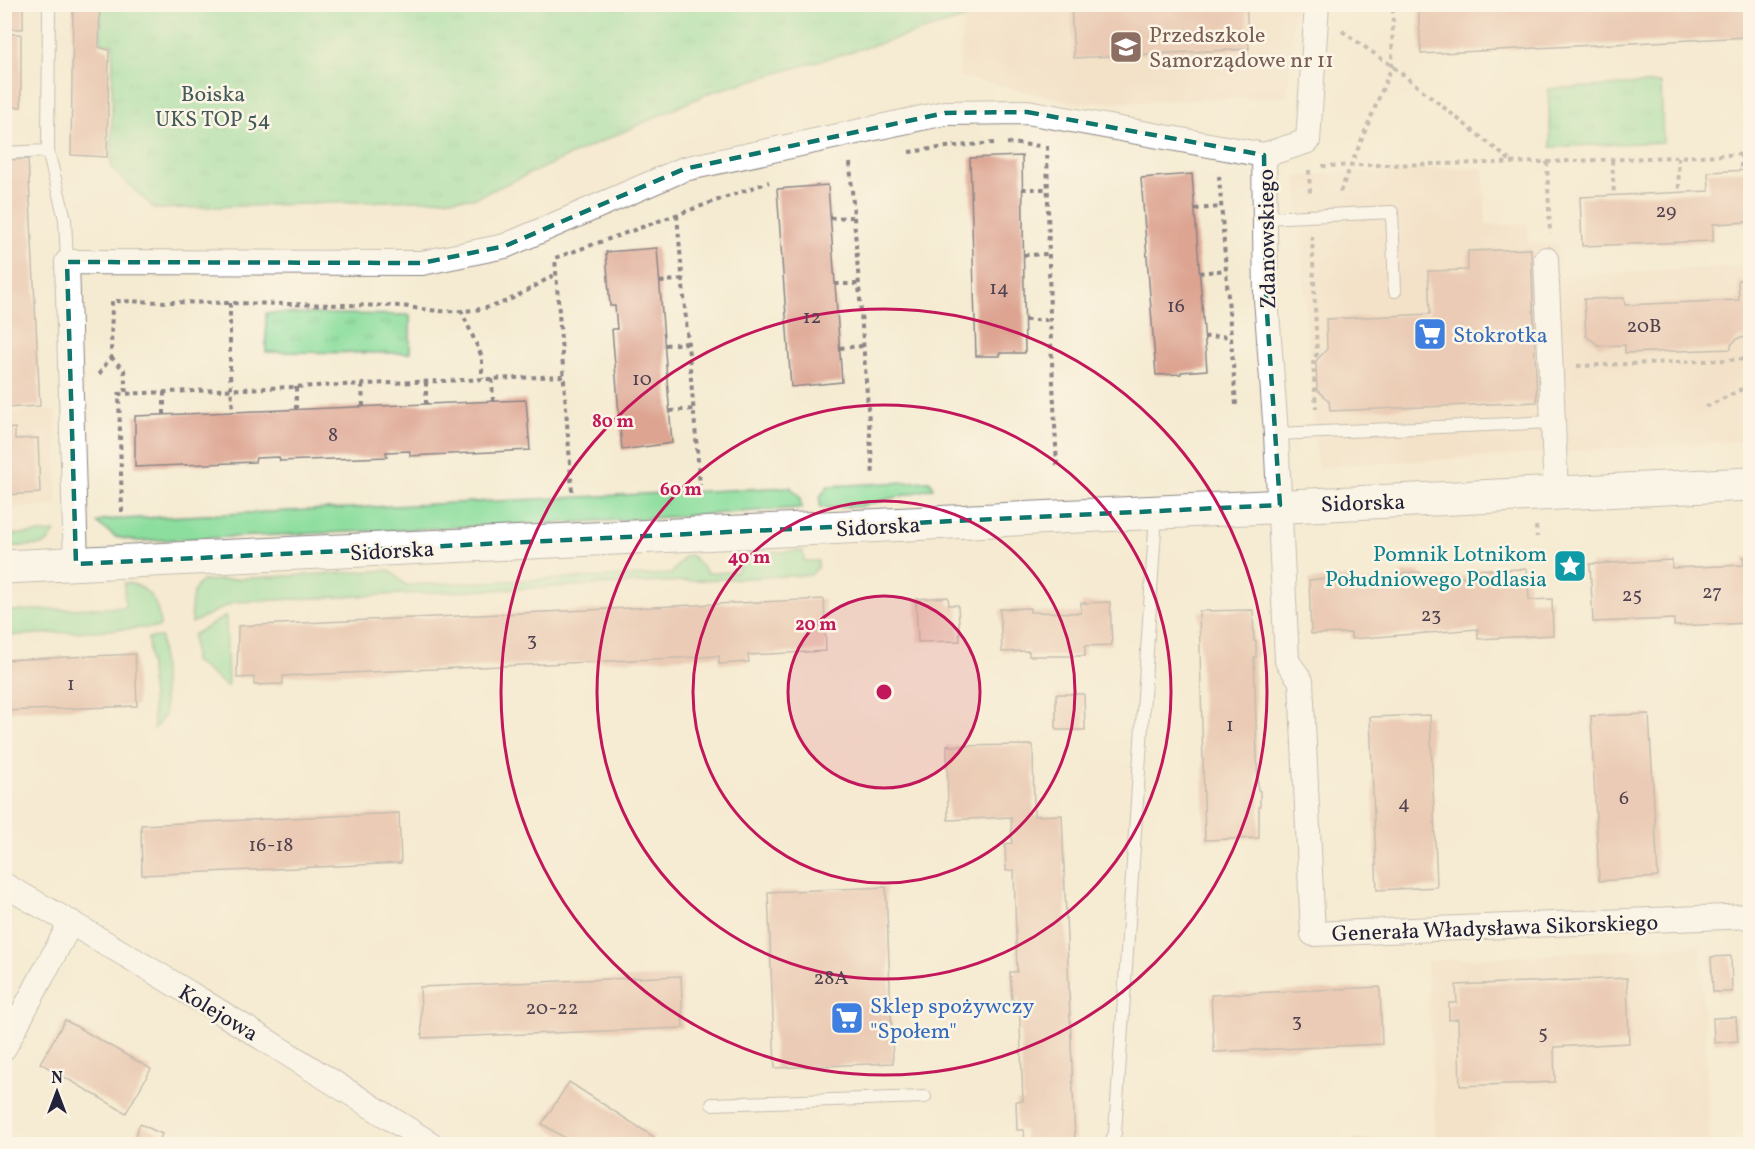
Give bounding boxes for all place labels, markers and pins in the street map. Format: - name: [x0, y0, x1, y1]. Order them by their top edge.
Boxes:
- place label: Przedszkole Samorządowe nr 11: [1149, 21, 1334, 77]
- school or university icon: Przedszkole Samorządowe nr 11: [1108, 29, 1144, 65]
- supermarket icon: Stokrotka: [1412, 316, 1448, 352]
- place label: Stokrotka: [1453, 321, 1548, 352]
- place label: Pomnik Lotnikom Południowego Podlasia: [1325, 540, 1547, 596]
- place icon: Pomnik Lotnikom Południowego Podlasia: [1552, 548, 1588, 584]
- centre of rings: [874, 682, 894, 702]
- place label: Sklep spożywczy "Społem": [870, 992, 1034, 1048]
- supermarket icon: Sklep spożywczy "Społem": [829, 1000, 865, 1036]

